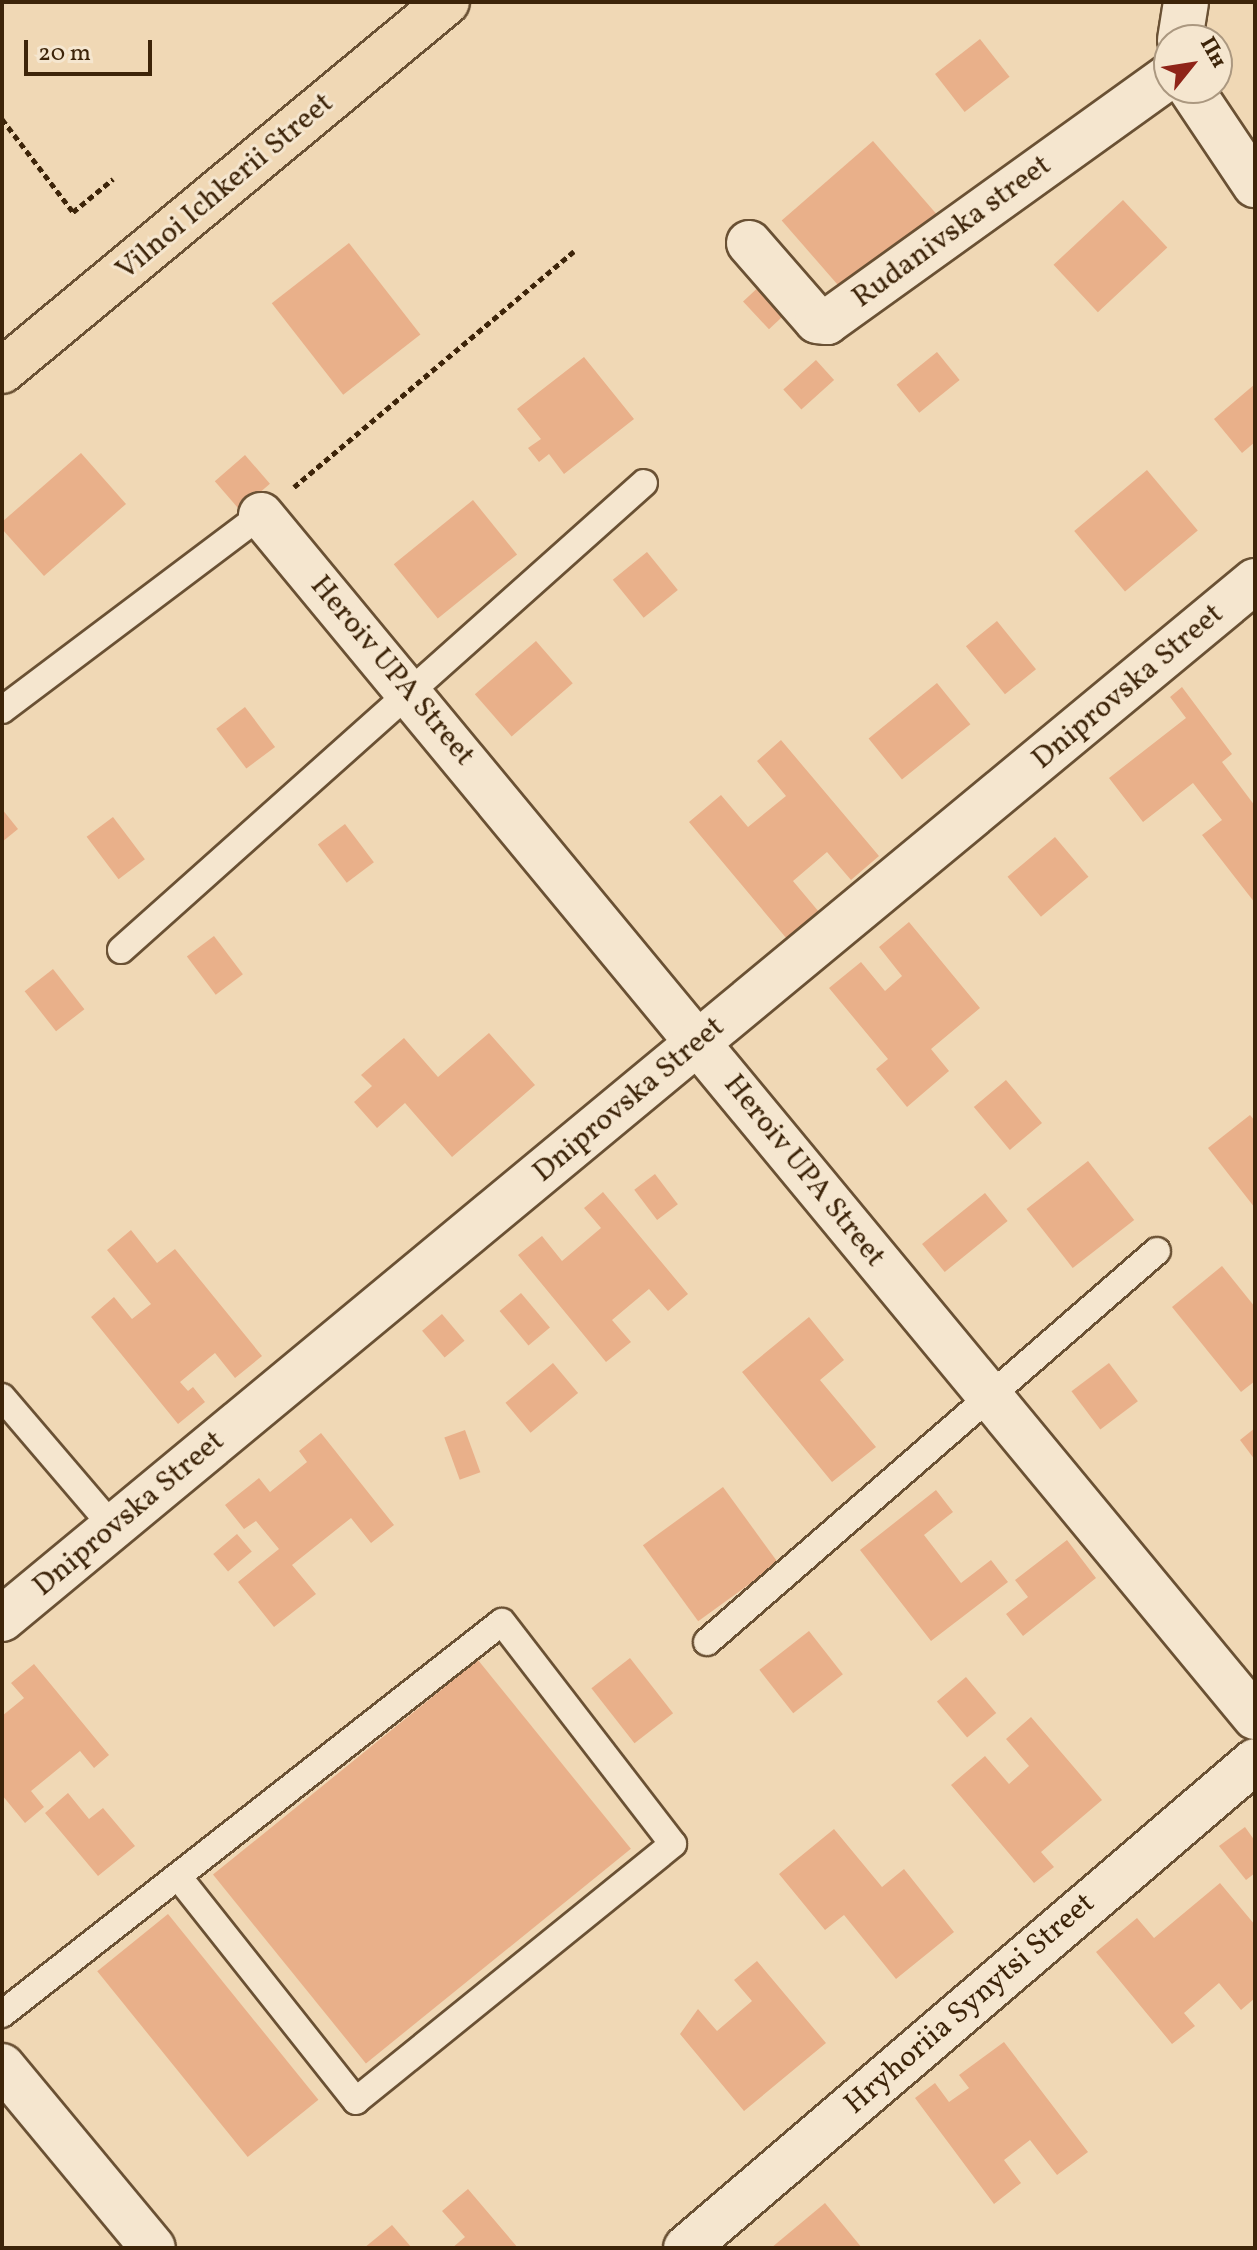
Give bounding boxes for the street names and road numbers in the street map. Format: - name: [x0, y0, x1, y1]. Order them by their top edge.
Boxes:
- street label: Vilnoi Ichkerii Street: [109, 86, 341, 288]
- street label: Rudanivska street: [846, 148, 1058, 316]
- street label: Heroiv UPA Street: [302, 568, 482, 774]
- street label: Dniprovska Street: [1025, 596, 1231, 778]
- street label: Dniprovska Street: [526, 1009, 732, 1191]
- street label: Heroiv UPA Street: [715, 1067, 893, 1275]
- street label: Dniprovska Street: [26, 1423, 232, 1605]
- street label: Hryhoriia Synytsi Street: [838, 1886, 1102, 2122]

